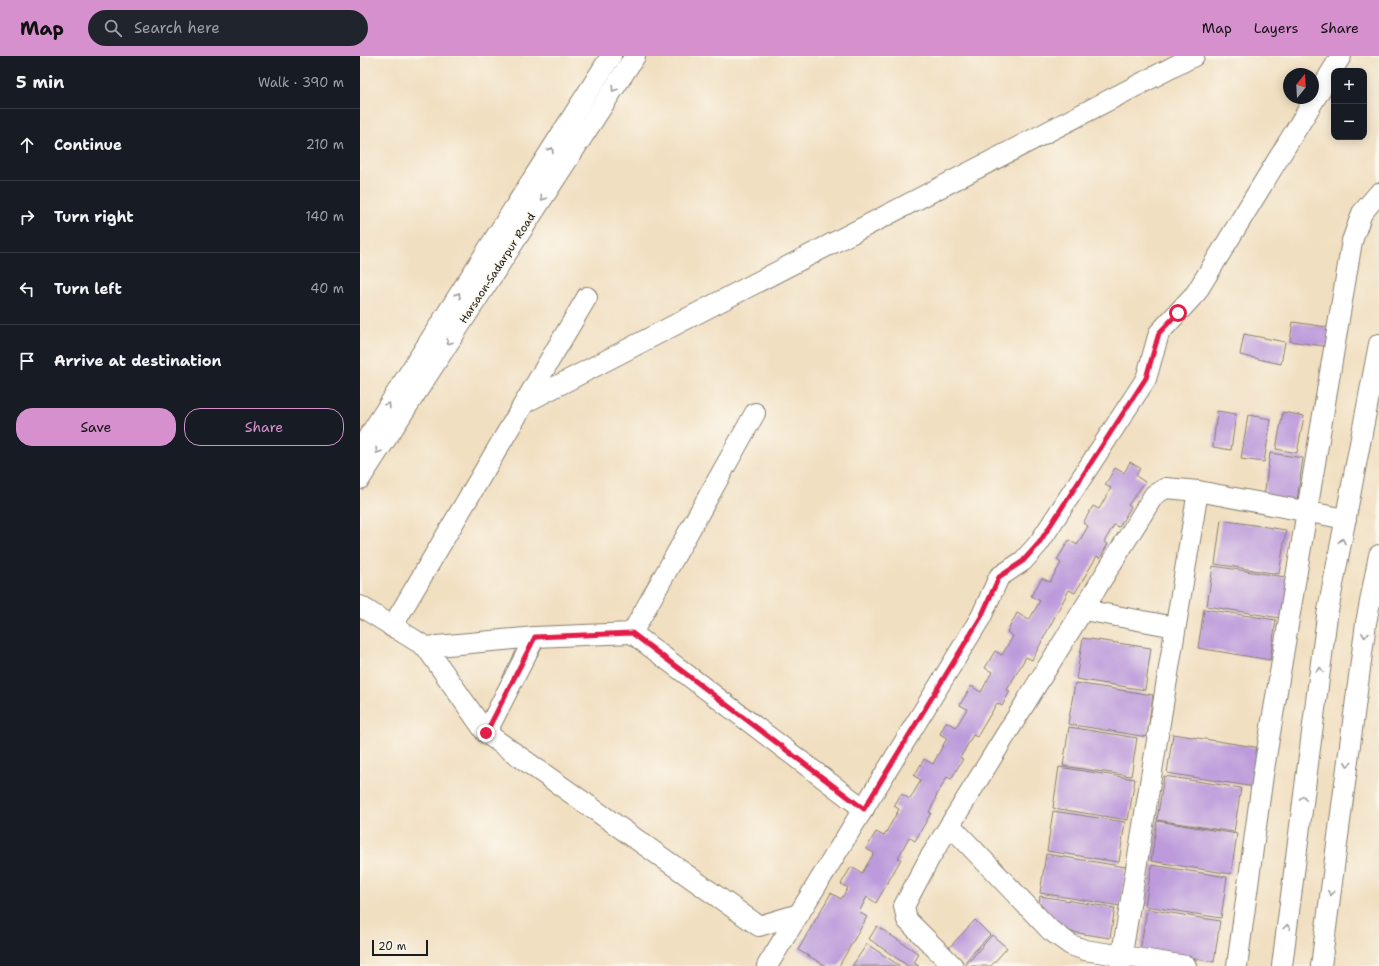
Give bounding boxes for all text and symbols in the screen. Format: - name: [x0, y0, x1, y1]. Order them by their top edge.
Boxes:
- search box: [88, 10, 368, 46]
- text: Map: [20, 16, 64, 41]
- icon: search: [102, 17, 124, 39]
- text: Search here: [134, 18, 220, 38]
- text: Map: [1202, 19, 1232, 37]
- text: Layers: [1254, 19, 1298, 37]
- text: Share: [1320, 19, 1359, 37]
- north arrow: [1283, 68, 1319, 104]
- map controls: [1331, 68, 1367, 140]
- button: +: [1331, 68, 1367, 104]
- text: 5 min: [16, 71, 64, 93]
- text: Walk · 390 m: [258, 74, 344, 91]
- one-way arrow: [611, 85, 618, 92]
- button: −: [1331, 104, 1367, 140]
- icon: ahead: [16, 134, 38, 156]
- text: Continue: [54, 135, 122, 155]
- text: 210 m: [306, 136, 344, 153]
- one-way arrow: [546, 147, 553, 154]
- one-way arrow: [540, 194, 548, 201]
- icon: right: [16, 206, 38, 228]
- text: Turn right: [54, 207, 134, 227]
- text: 140 m: [305, 208, 344, 225]
- street label: Harsaon-Sadarpur Road: [456, 210, 539, 327]
- icon: left: [16, 278, 38, 300]
- text: Turn left: [54, 279, 122, 299]
- text: 40 m: [310, 280, 344, 297]
- one-way arrow: [454, 292, 461, 299]
- route start: [1169, 304, 1187, 322]
- one-way arrow: [446, 338, 454, 345]
- icon: arrive: [16, 350, 38, 372]
- text: Arrive at destination: [54, 351, 222, 371]
- one-way arrow: [384, 402, 391, 409]
- button: Save: [16, 408, 176, 446]
- button: Share: [184, 408, 344, 446]
- one-way arrow: [375, 447, 383, 454]
- one-way arrow: [1337, 538, 1345, 544]
- one-way arrow: [1360, 632, 1369, 638]
- one-way arrow: [1315, 666, 1324, 673]
- route end: [477, 724, 495, 742]
- one-way arrow: [1344, 761, 1353, 767]
- one-way arrow: [1299, 795, 1308, 801]
- one-way arrow: [1327, 890, 1336, 896]
- one-way arrow: [1282, 924, 1291, 930]
- scale bar: [372, 938, 428, 957]
- text: 20 m: [378, 939, 406, 954]

